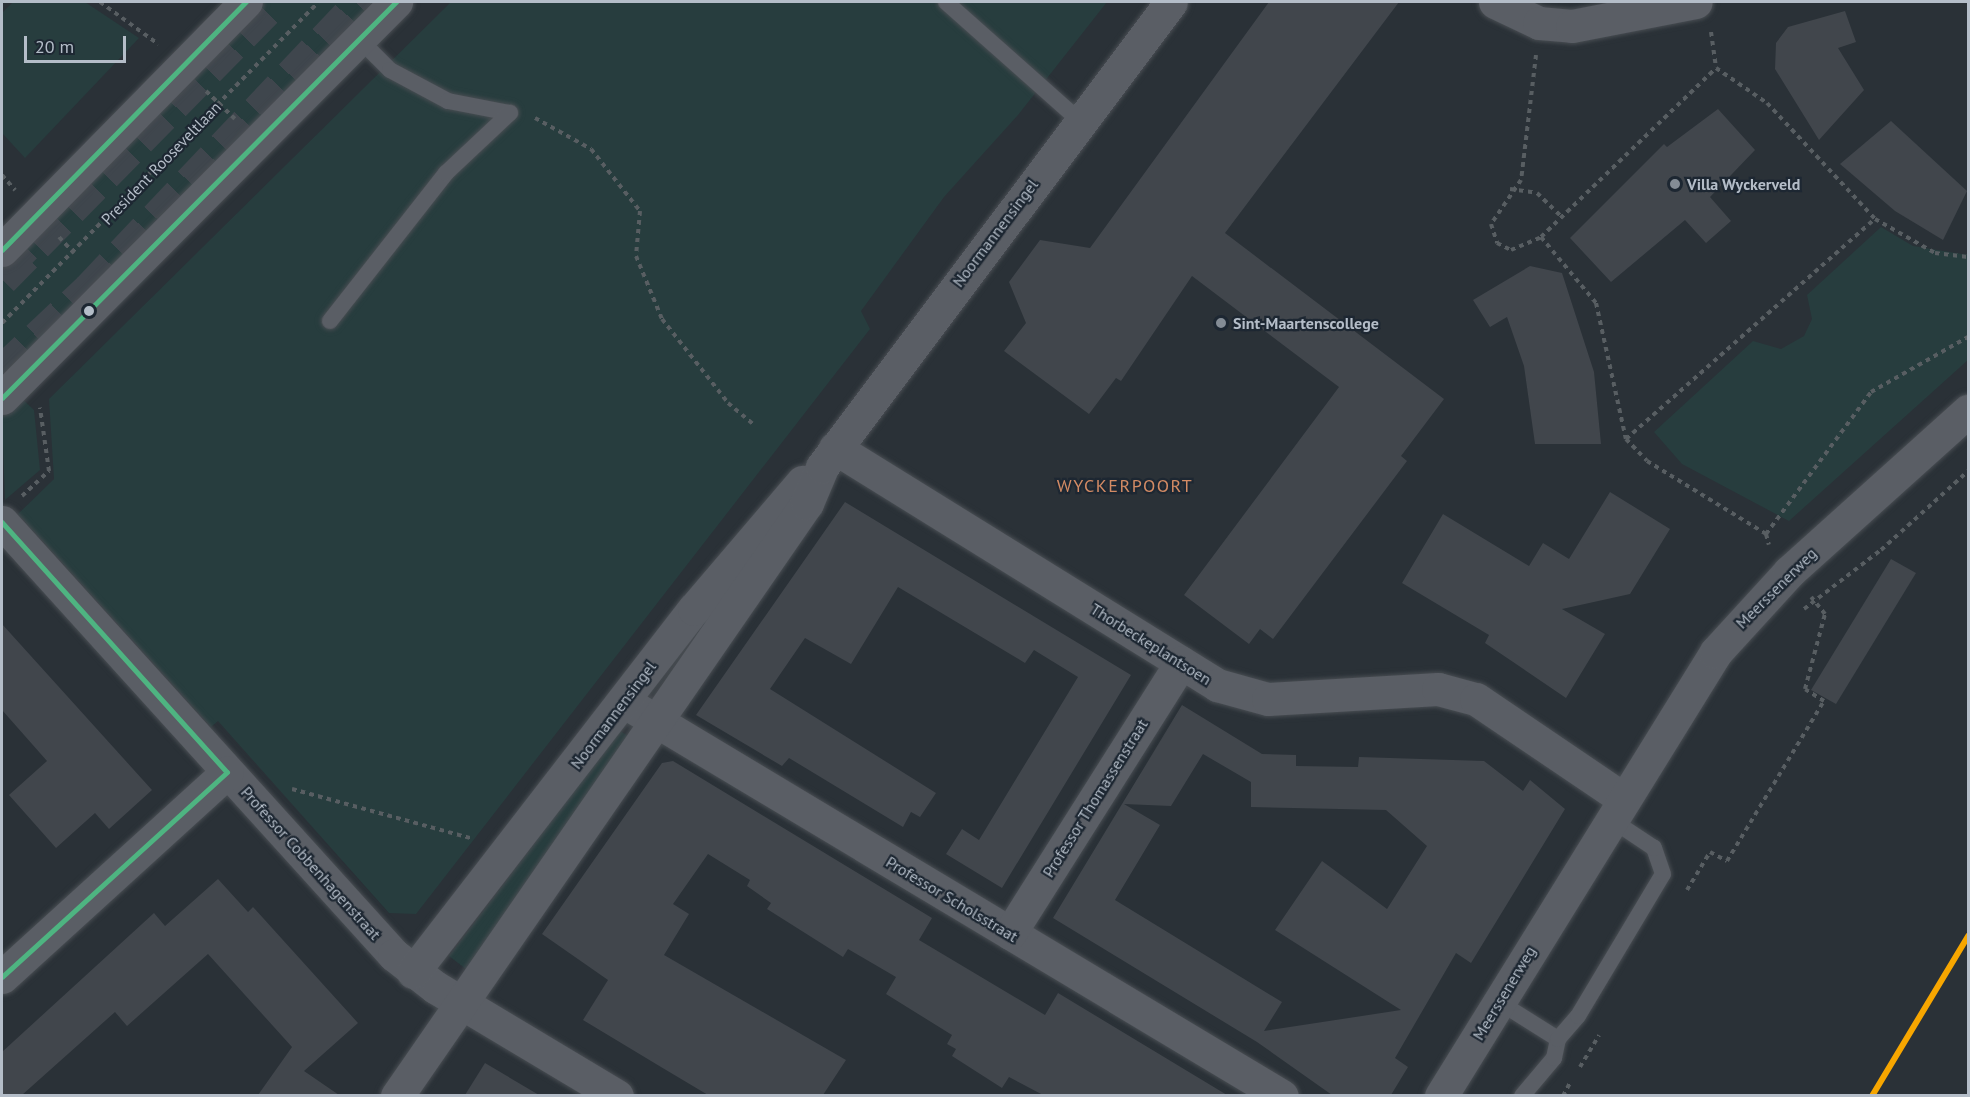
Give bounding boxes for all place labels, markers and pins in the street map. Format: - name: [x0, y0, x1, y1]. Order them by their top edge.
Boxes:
- place label: Villa Wyckerveld: [1687, 174, 1801, 194]
- marker: Villa Wyckerveld: [1668, 177, 1682, 191]
- unlabelled marker: [83, 305, 95, 317]
- place label: Sint-Maartenscollege: [1233, 313, 1379, 333]
- marker: Sint-Maartenscollege: [1214, 316, 1228, 330]

